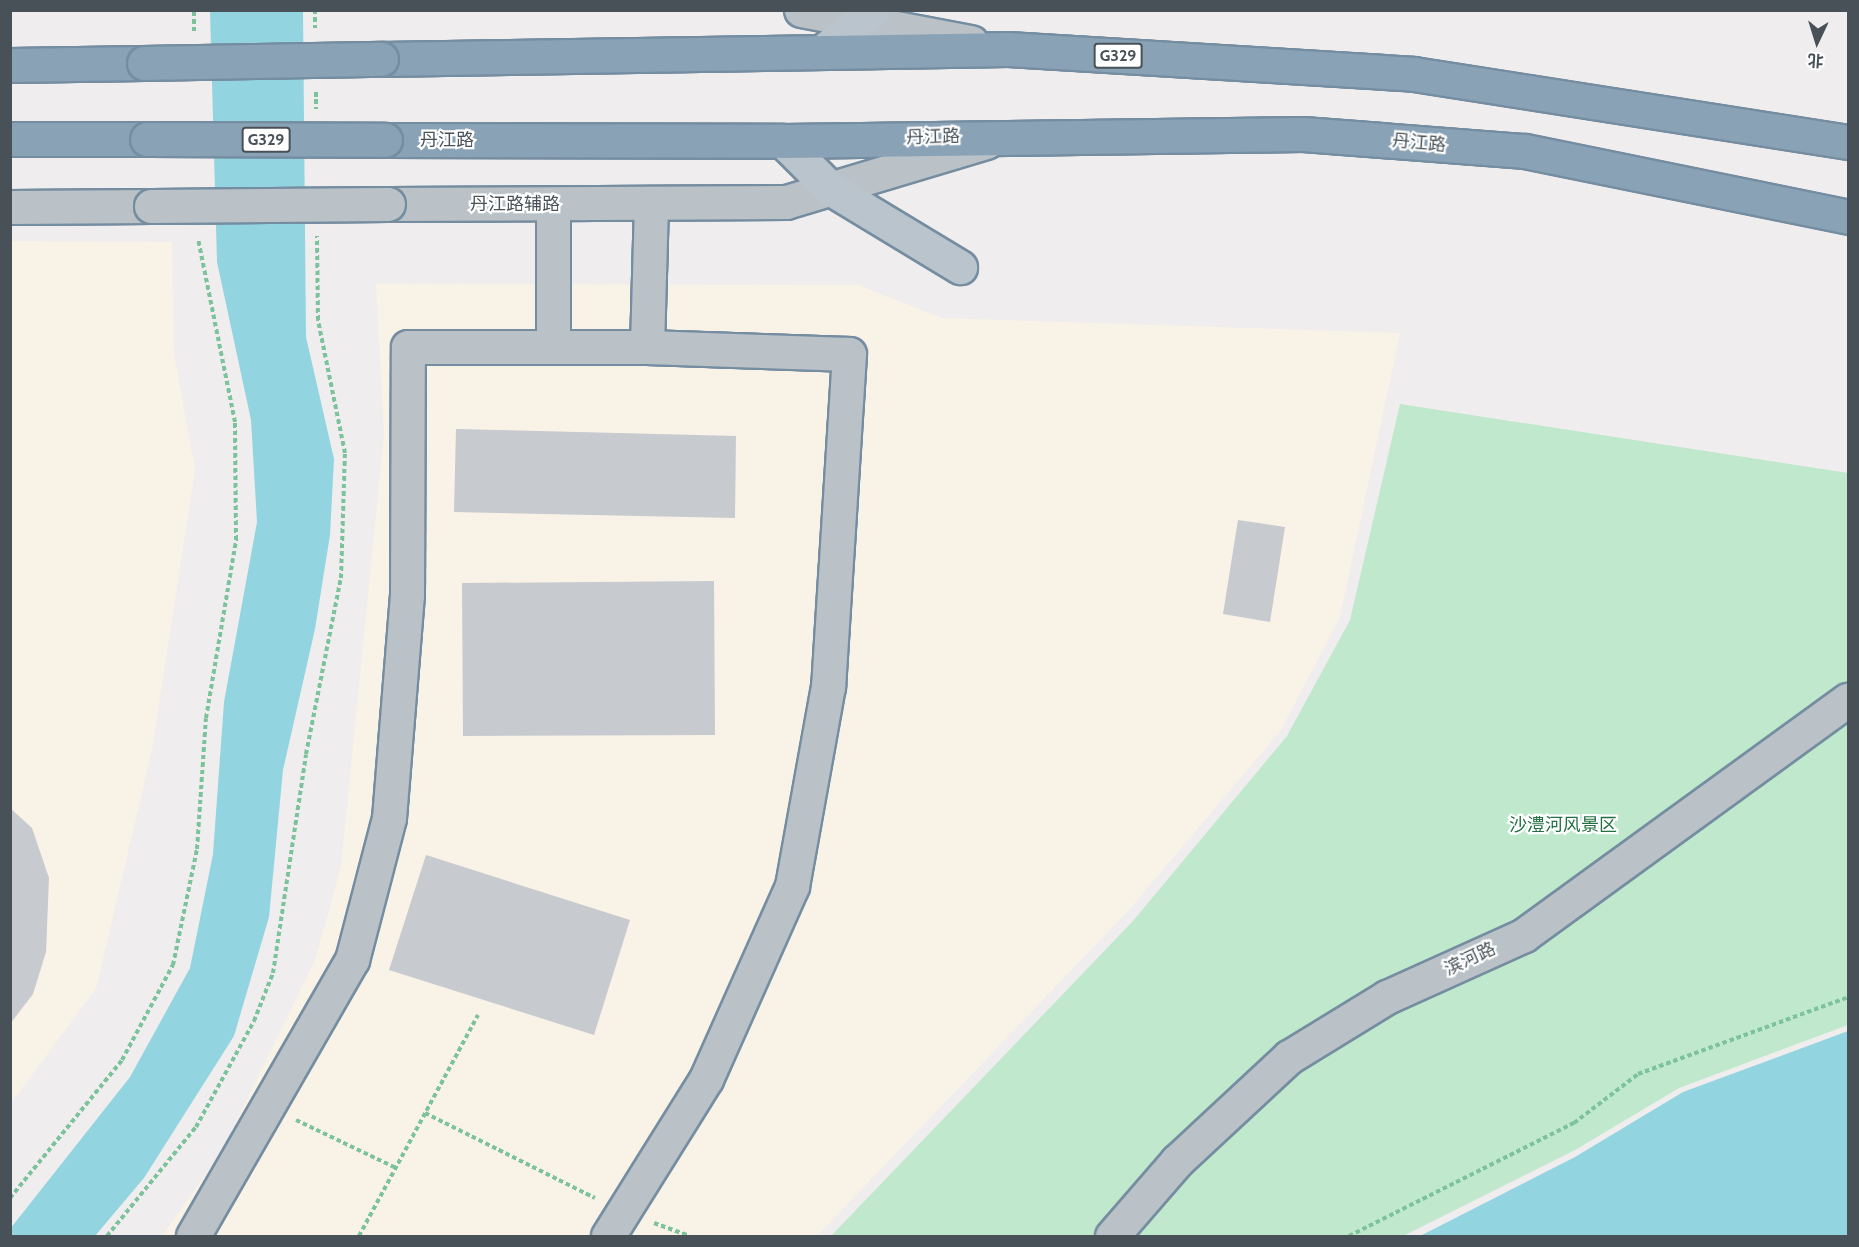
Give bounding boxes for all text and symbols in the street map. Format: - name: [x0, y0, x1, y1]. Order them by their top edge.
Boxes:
- north arrow: [1787, 12, 1847, 72]
- road number: G329: [1092, 43, 1144, 69]
- text: 北: [1807, 50, 1824, 70]
- street label: 丹江路: [906, 125, 960, 149]
- road number: G329: [240, 127, 292, 153]
- street label: 丹江路: [420, 129, 474, 151]
- street label: 丹江路: [1391, 130, 1447, 156]
- street label: 丹江路辅路: [470, 193, 560, 215]
- park label: 沙澧河风景区: [1509, 814, 1617, 836]
- street label: 滨河路: [1441, 938, 1499, 980]

